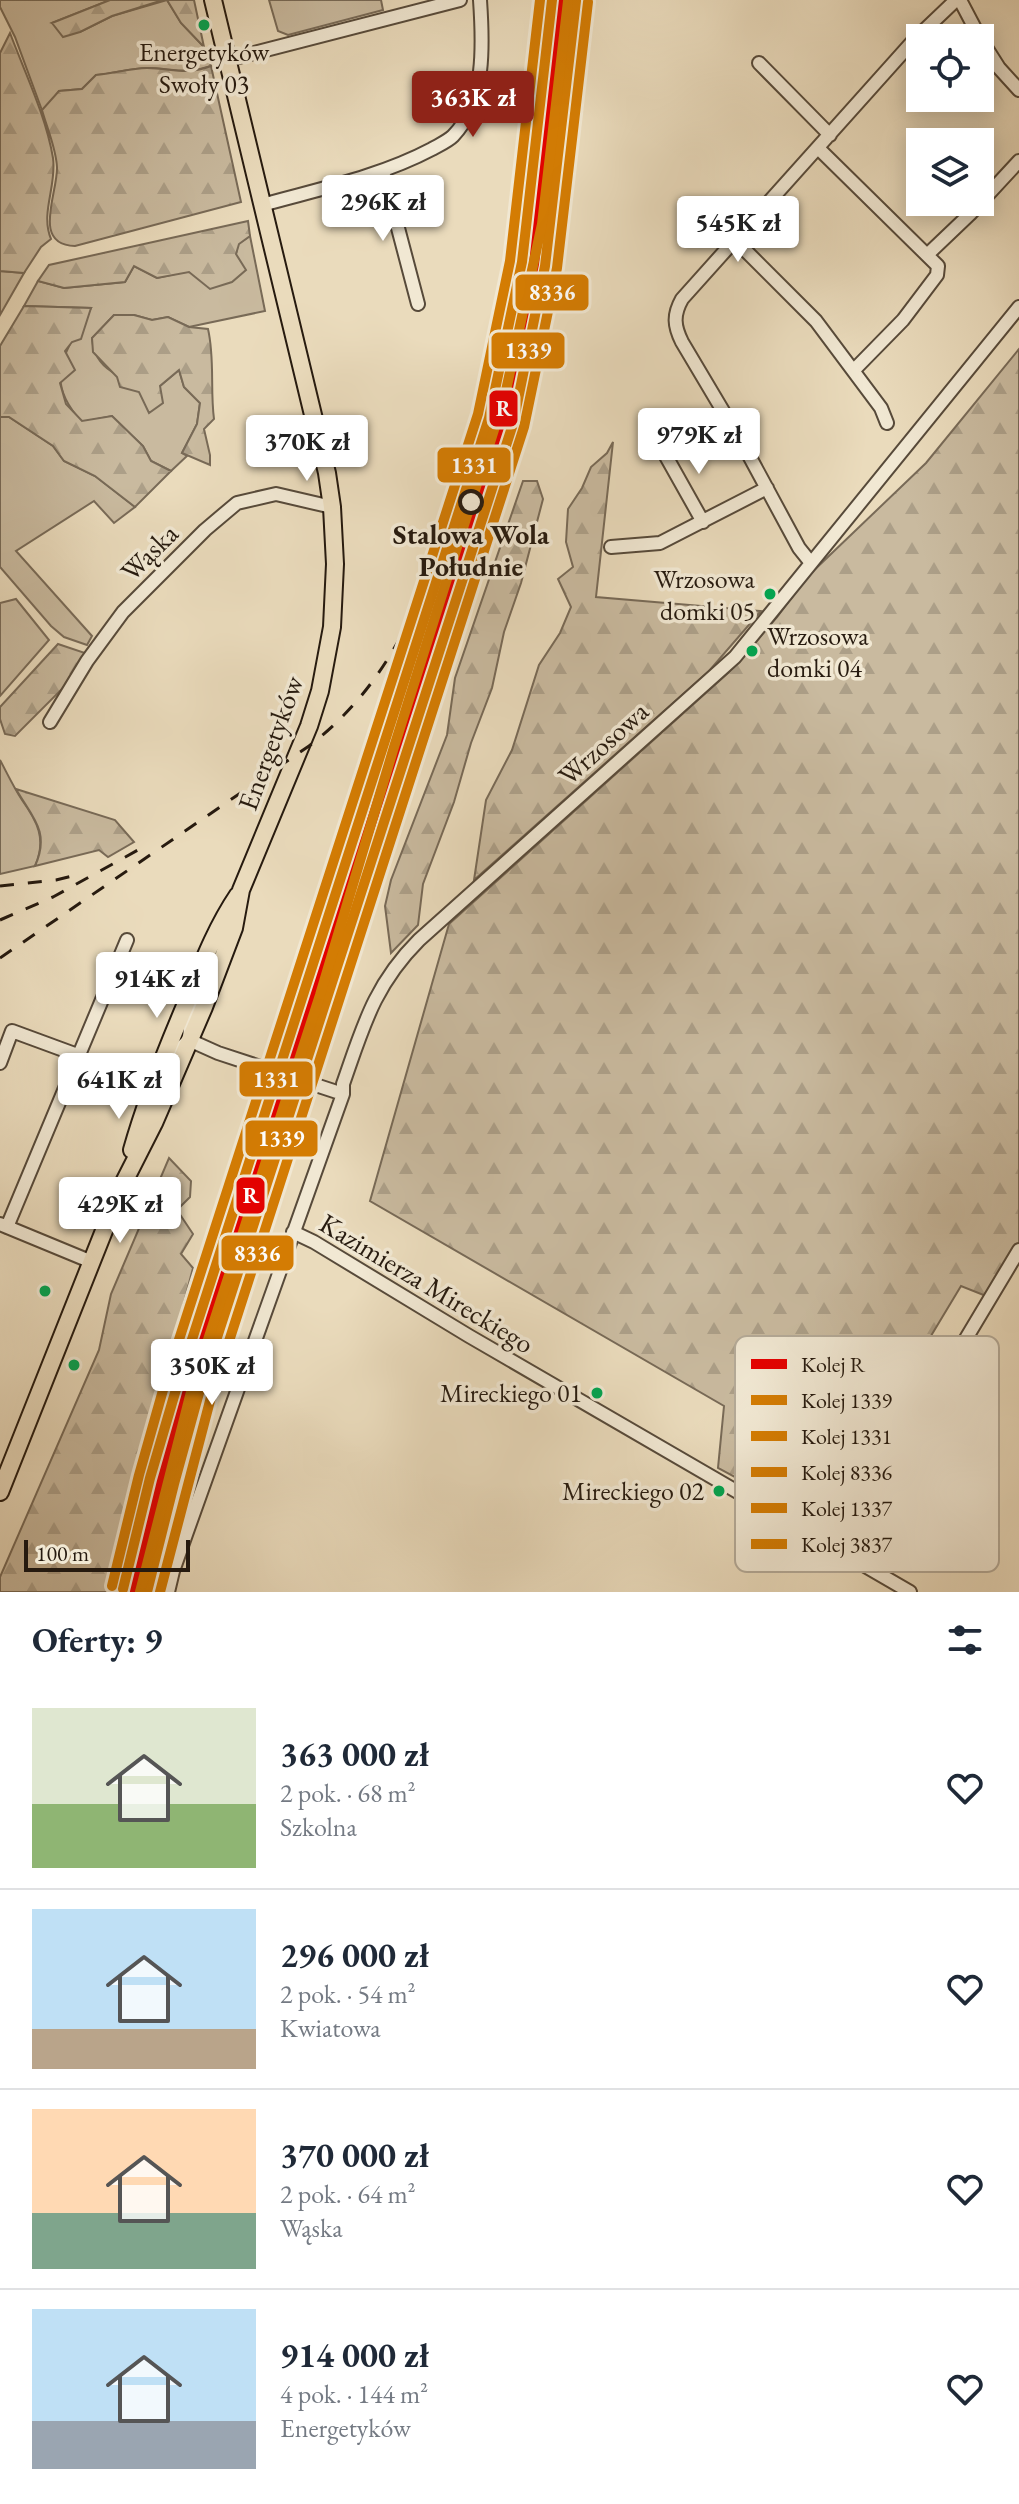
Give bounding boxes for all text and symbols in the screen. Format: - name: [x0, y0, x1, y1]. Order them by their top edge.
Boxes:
- marker: Energetyków Swoły 03: [196, 17, 212, 33]
- map controls: [906, 24, 994, 216]
- button: locate: [906, 24, 994, 112]
- place label: Energetyków Swoły 03: [139, 35, 270, 101]
- pin: 363K zł: [399, 71, 547, 139]
- text: 363K zł: [430, 80, 516, 114]
- button: layers: [906, 128, 994, 216]
- pin: 296K zł: [309, 175, 457, 243]
- text: 296K zł: [340, 184, 426, 218]
- pin: 545K zł: [664, 196, 812, 264]
- text: 545K zł: [695, 205, 781, 239]
- line badge: 8336: [514, 273, 590, 312]
- text: 8336: [529, 278, 576, 307]
- line badge: 1339: [490, 331, 566, 370]
- text: 1339: [505, 336, 552, 365]
- line badge: R: [488, 389, 519, 428]
- text: R: [496, 394, 513, 423]
- pin: 979K zł: [625, 408, 773, 476]
- pin: 370K zł: [233, 415, 381, 483]
- text: 979K zł: [656, 417, 742, 451]
- text: 370K zł: [264, 424, 350, 458]
- line badge: 1331: [436, 446, 512, 484]
- text: 1331: [451, 451, 497, 480]
- marker: Stalowa Wola Południe: [459, 490, 483, 514]
- street label: Wąska: [112, 515, 186, 589]
- place label: Stalowa Wola Południe: [393, 516, 550, 584]
- place label: Wrzosowa domki 05: [653, 562, 756, 628]
- marker: Wrzosowa domki 05: [762, 586, 778, 602]
- place label: Wrzosowa domki 04: [767, 619, 869, 685]
- marker: Wrzosowa domki 04: [744, 643, 760, 659]
- street label: Energetyków: [229, 670, 311, 815]
- street label: Wrzosowa: [550, 692, 656, 793]
- pin: 914K zł: [83, 952, 231, 1020]
- text: 914K zł: [114, 961, 200, 995]
- pin: 641K zł: [45, 1053, 193, 1121]
- line badge: 1331: [238, 1060, 314, 1098]
- text: 641K zł: [76, 1062, 162, 1096]
- text: 1331: [253, 1065, 299, 1094]
- line badge: 1339: [244, 1119, 319, 1158]
- text: 1339: [258, 1124, 305, 1153]
- line badge: R: [235, 1176, 266, 1215]
- pin: 429K zł: [46, 1177, 194, 1245]
- text: R: [243, 1181, 260, 1210]
- text: 429K zł: [77, 1186, 163, 1220]
- street label: Kazimierza Mireckiego: [313, 1205, 541, 1361]
- line badge: 8336: [220, 1234, 295, 1272]
- text: 8336: [234, 1239, 281, 1268]
- unlabelled marker: [37, 1283, 53, 1299]
- legend: [735, 1336, 999, 1572]
- pin: 350K zł: [138, 1339, 286, 1407]
- text: 350K zł: [169, 1348, 255, 1382]
- text: Kolej R: [801, 1350, 866, 1379]
- unlabelled marker: [66, 1357, 82, 1373]
- place label: Mireckiego 01: [440, 1376, 582, 1410]
- marker: Mireckiego 01: [589, 1385, 605, 1401]
- text: Kolej 1339: [801, 1386, 892, 1415]
- text: Kolej 1331: [801, 1422, 892, 1451]
- text: Kolej 8336: [801, 1458, 892, 1487]
- place label: Mireckiego 02: [562, 1474, 705, 1508]
- marker: Mireckiego 02: [711, 1483, 727, 1499]
- text: Kolej 1337: [801, 1494, 892, 1523]
- text: Kolej 3837: [801, 1530, 892, 1559]
- scale bar: [24, 1536, 190, 1572]
- text: 100 m: [36, 1539, 89, 1568]
- text: Oferty: 9: [32, 1618, 162, 1662]
- icon: filters: [943, 1618, 987, 1662]
- text: 363 000 zł: [280, 1732, 429, 1776]
- icon: home: [96, 1740, 192, 1836]
- icon: heart: [943, 1766, 987, 1810]
- text: 2 pok. · 68 m²: [280, 1776, 416, 1810]
- text: Szkolna: [280, 1810, 357, 1844]
- text: 296 000 zł: [280, 1933, 429, 1977]
- icon: home: [96, 1941, 192, 2037]
- icon: heart: [943, 1967, 987, 2011]
- text: 2 pok. · 54 m²: [280, 1977, 416, 2011]
- text: Kwiatowa: [280, 2011, 381, 2045]
- text: 370 000 zł: [280, 2133, 429, 2177]
- icon: home: [96, 2141, 192, 2237]
- icon: heart: [943, 2167, 987, 2211]
- text: 2 pok. · 64 m²: [280, 2177, 416, 2211]
- text: Wąska: [280, 2211, 343, 2245]
- text: 914 000 zł: [280, 2333, 429, 2377]
- icon: home: [96, 2341, 192, 2437]
- icon: heart: [943, 2367, 987, 2411]
- text: 4 pok. · 144 m²: [280, 2377, 428, 2411]
- text: Energetyków: [280, 2411, 411, 2445]

